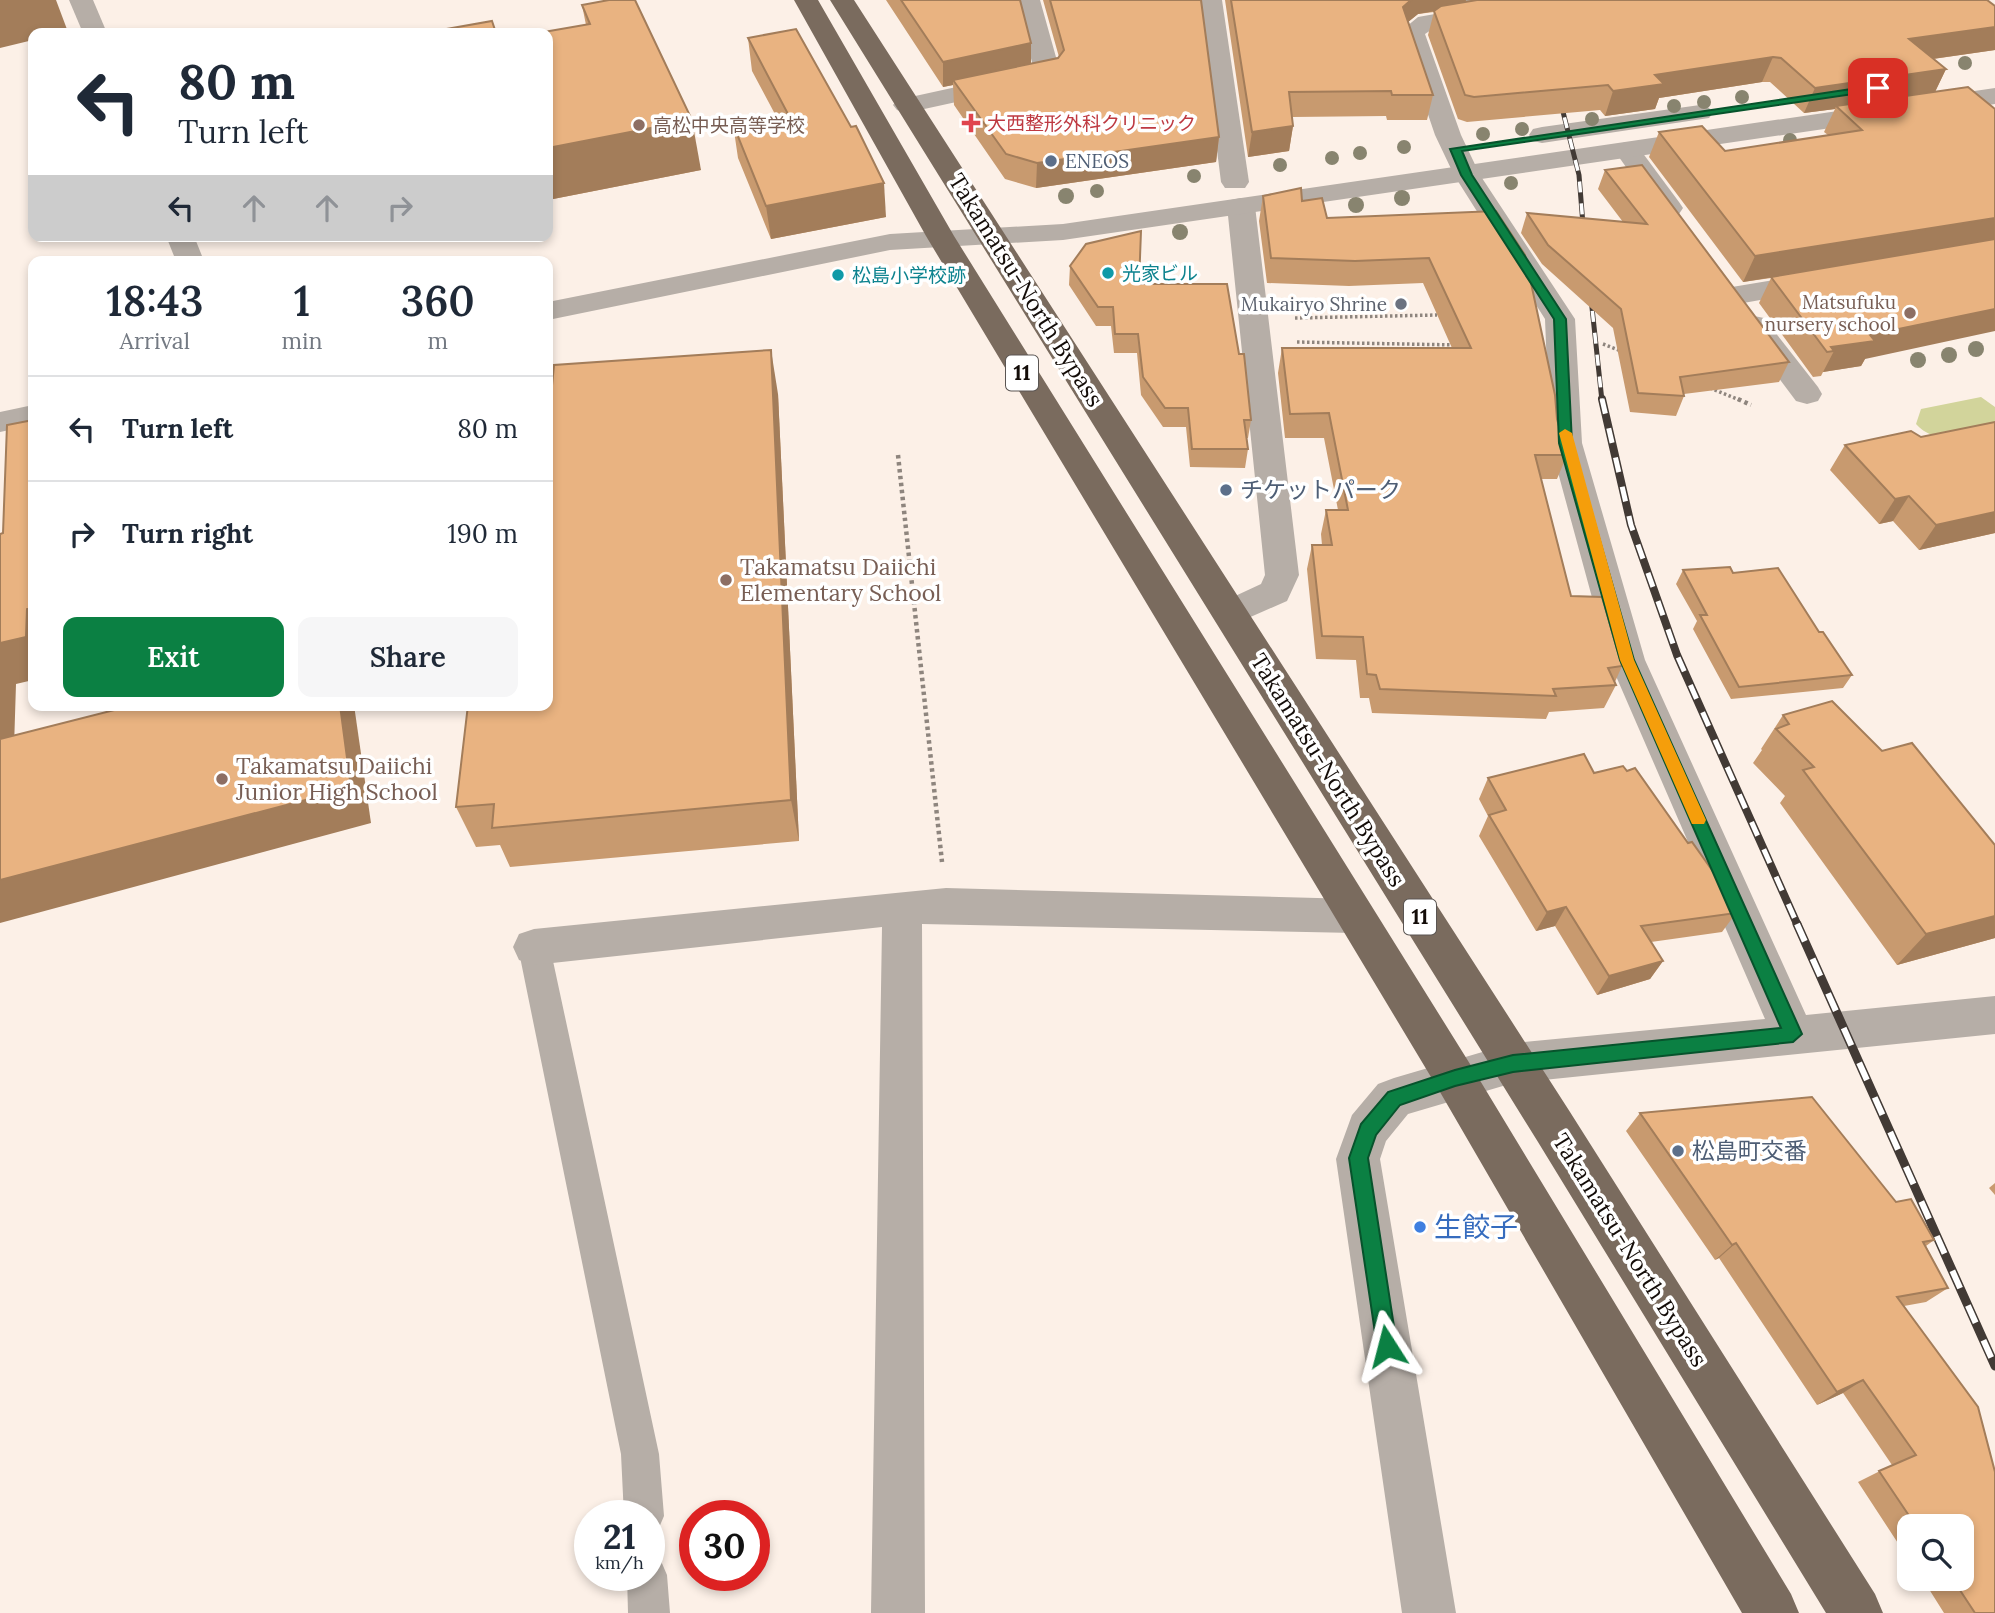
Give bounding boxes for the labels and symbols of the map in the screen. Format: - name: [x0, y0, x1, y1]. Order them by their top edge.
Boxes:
- pin: [1848, 58, 1908, 118]
- place label: 大西整形外科クリニック: [987, 111, 1196, 135]
- place label: 高松中央高等学校: [653, 113, 805, 137]
- marker: 大西整形外科クリニック: [961, 113, 981, 133]
- marker: 高松中央高等学校: [631, 117, 647, 133]
- place label: ENEOS: [1065, 149, 1129, 173]
- marker: ENEOS: [1043, 153, 1059, 169]
- street label: Takamatsu-North Bypass: [943, 168, 1110, 412]
- place label: 光家ビル: [1122, 261, 1198, 285]
- place label: 松島小学校跡: [852, 263, 966, 287]
- marker: 光家ビル: [1100, 265, 1116, 281]
- marker: 松島小学校跡: [830, 267, 846, 283]
- place label: Matsufuku nursery school: [1765, 290, 1896, 336]
- place label: Mukairyo Shrine: [1241, 292, 1387, 316]
- marker: Mukairyo Shrine: [1393, 296, 1409, 312]
- marker: Matsufuku nursery school: [1902, 305, 1918, 321]
- road number: 11: [1006, 356, 1038, 390]
- place label: チケットパーク: [1240, 475, 1401, 504]
- marker: チケットパーク: [1218, 482, 1234, 498]
- place label: Takamatsu Daiichi Elementary School: [740, 552, 941, 607]
- marker: Takamatsu Daiichi Elementary School: [718, 572, 734, 588]
- street label: Takamatsu-North Bypass: [1245, 648, 1412, 892]
- place label: Takamatsu Daiichi Junior High School: [235, 751, 438, 806]
- marker: Takamatsu Daiichi Junior High School: [214, 771, 230, 787]
- road number: 11: [1404, 900, 1436, 934]
- street label: Takamatsu-North Bypass: [1547, 1128, 1714, 1372]
- place label: 松島町交番: [1692, 1136, 1807, 1165]
- marker: 松島町交番: [1670, 1143, 1686, 1159]
- place label: 生餃子: [1434, 1209, 1518, 1245]
- marker: 生餃子: [1412, 1219, 1428, 1235]
- position arrow: [1350, 1309, 1424, 1383]
- speed limit sign: 30: [679, 1500, 770, 1591]

